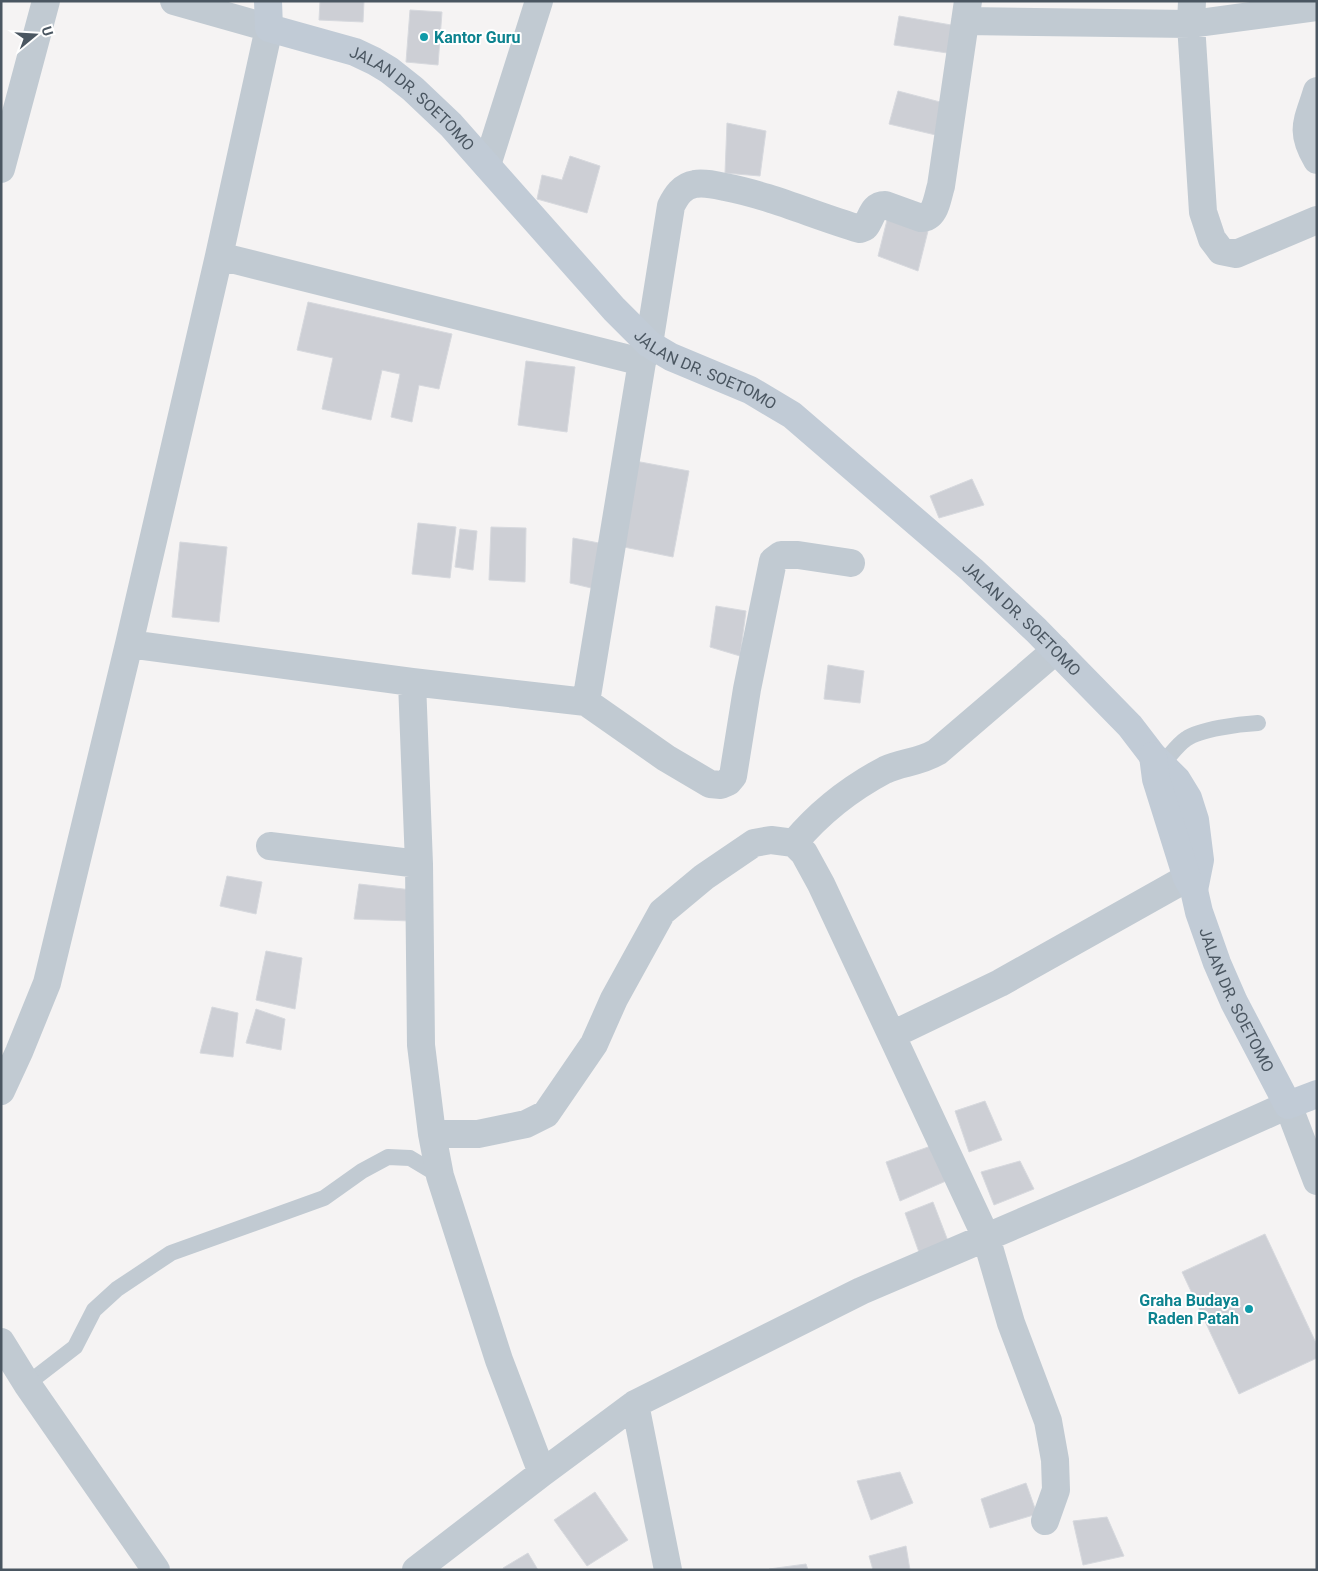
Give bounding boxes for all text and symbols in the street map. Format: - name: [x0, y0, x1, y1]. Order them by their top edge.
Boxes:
- north arrow: [10, 10, 60, 60]
- text: U: [38, 24, 56, 38]
- place label: Kantor Guru: [434, 28, 521, 47]
- marker: Kantor Guru: [418, 31, 430, 43]
- street label: JALAN DR. SOETOMO: [348, 42, 479, 154]
- street label: JALAN DR. SOETOMO: [630, 325, 780, 413]
- street label: JALAN DR. SOETOMO: [959, 557, 1085, 680]
- street label: JALAN DR. SOETOMO: [1196, 925, 1278, 1075]
- place label: Graha Budaya Raden Patah: [1139, 1291, 1239, 1328]
- marker: Graha Budaya Raden Patah: [1243, 1303, 1255, 1315]

